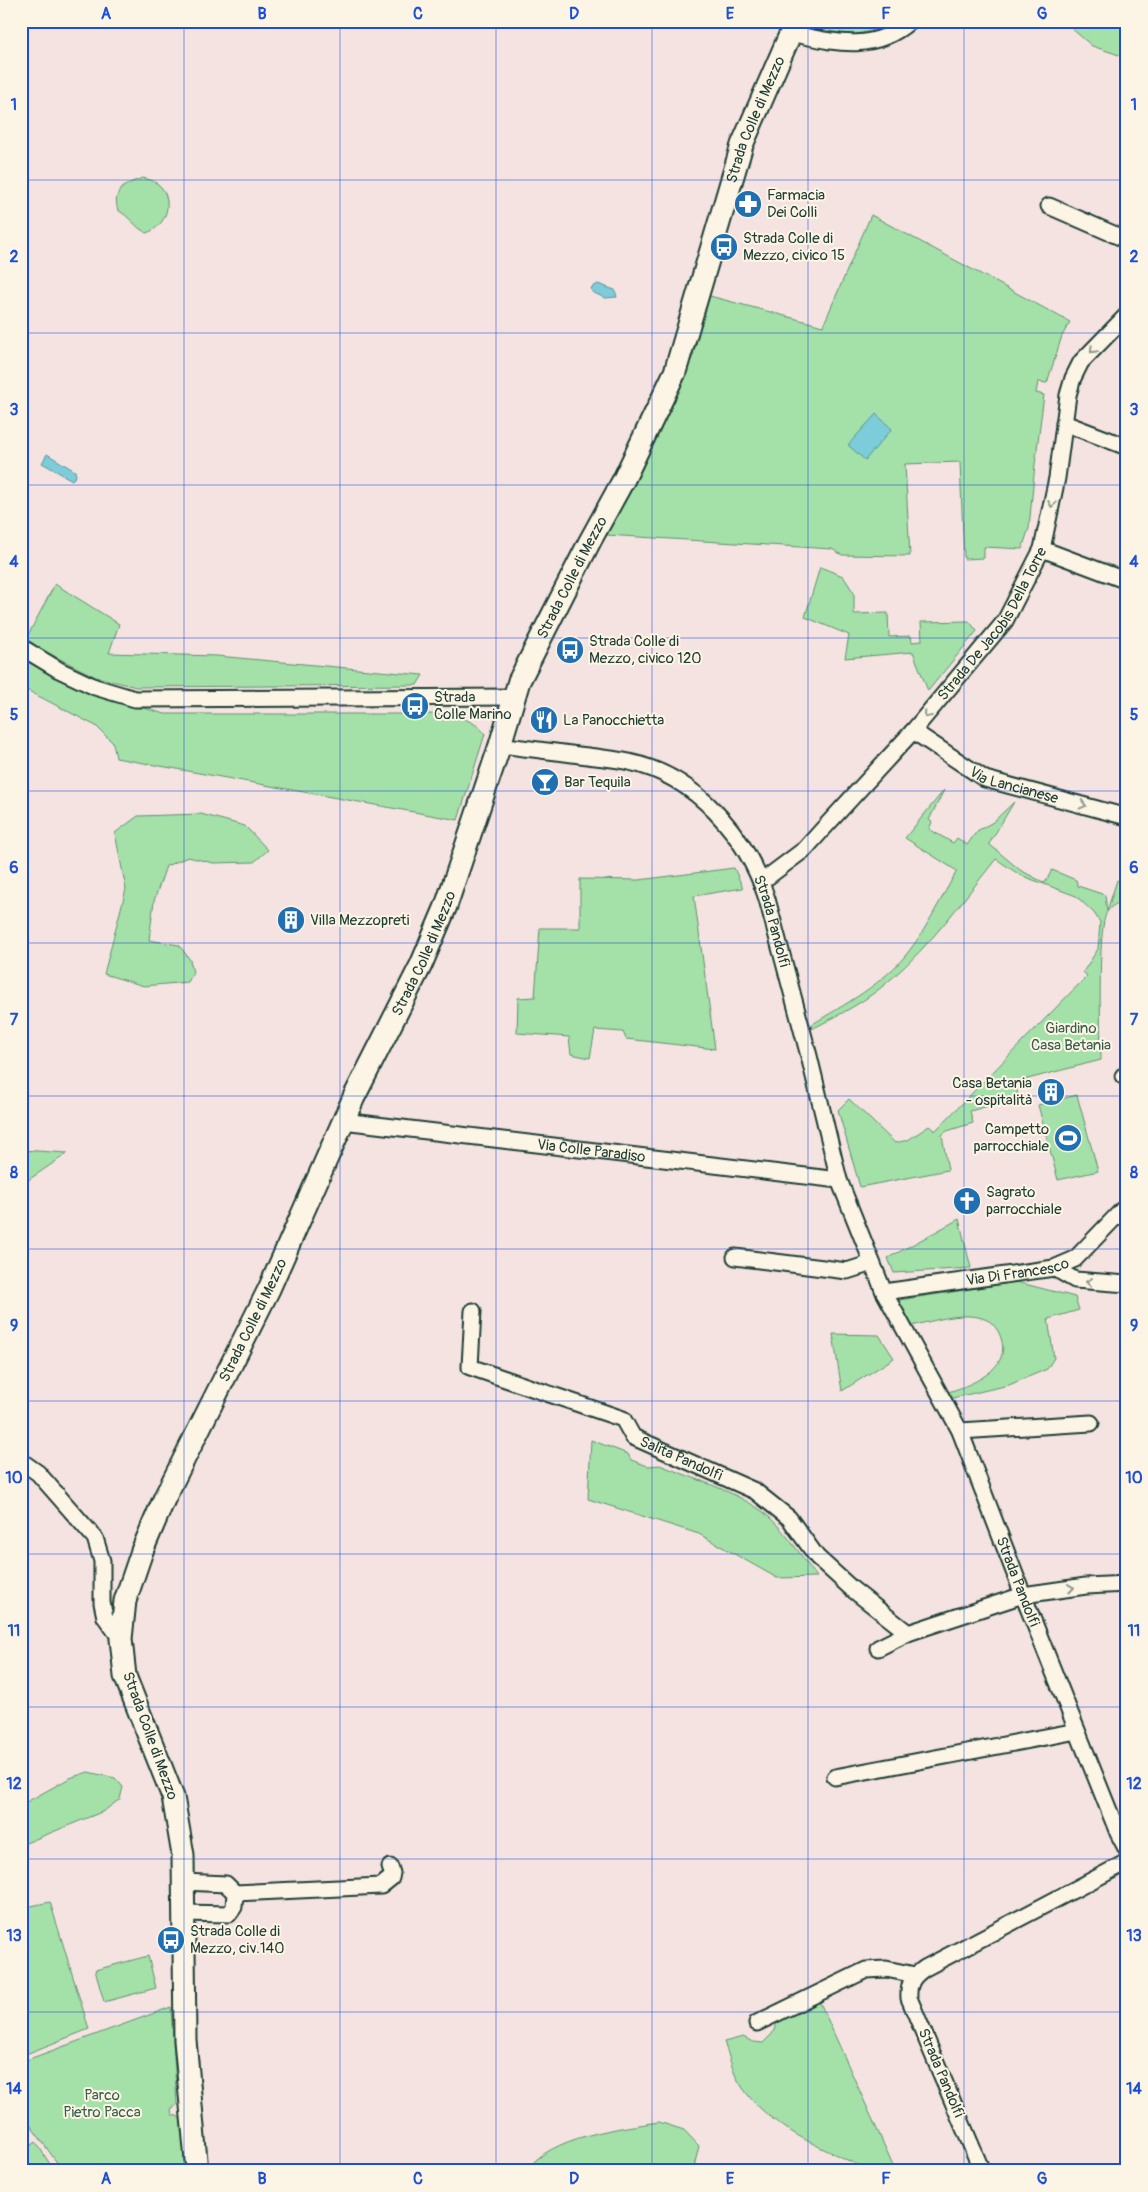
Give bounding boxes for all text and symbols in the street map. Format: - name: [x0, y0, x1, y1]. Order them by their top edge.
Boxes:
- text: A: [101, 4, 112, 24]
- text: B: [257, 4, 267, 24]
- text: C: [413, 4, 423, 24]
- text: D: [569, 4, 579, 24]
- text: E: [726, 4, 735, 24]
- text: F: [881, 4, 891, 24]
- text: G: [1037, 4, 1048, 24]
- street label: Strada Colle di Mezzo: [722, 53, 789, 185]
- text: 1: [11, 95, 17, 115]
- text: 1: [1131, 95, 1137, 115]
- place label: Farmacia Dei Colli: [767, 186, 825, 222]
- pharmacy icon: Farmacia Dei Colli: [733, 189, 763, 219]
- place label: Strada Colle di Mezzo, civico 15: [743, 229, 845, 265]
- bus stop icon: Strada Colle di Mezzo, civico 15: [709, 232, 739, 262]
- text: 2: [10, 247, 19, 267]
- text: 2: [1130, 247, 1139, 267]
- one-way arrow: [1090, 344, 1099, 353]
- text: 3: [10, 400, 19, 420]
- text: 3: [1130, 400, 1139, 420]
- one-way arrow: [1048, 499, 1058, 508]
- street label: Strada Colle di Mezzo: [533, 513, 611, 642]
- street label: Strada De Jacobis Della Torre: [933, 543, 1051, 704]
- text: 4: [9, 552, 19, 572]
- text: 4: [1129, 552, 1139, 572]
- place label: Strada Colle di Mezzo, civico 120: [589, 632, 702, 668]
- bus stop icon: Strada Colle di Mezzo, civico 120: [555, 635, 585, 665]
- place label: Strada Colle Marino: [434, 688, 512, 724]
- bus stop icon: Strada Colle Marino: [400, 691, 430, 721]
- text: 5: [10, 705, 19, 725]
- restaurant icon: La Panocchietta: [529, 705, 559, 735]
- text: 5: [1130, 705, 1139, 725]
- one-way arrow: [923, 710, 932, 719]
- place label: La Panocchietta: [563, 711, 664, 730]
- street label: Via Lancianese: [966, 762, 1061, 808]
- bar icon: Bar Tequila: [530, 767, 560, 797]
- place label: Bar Tequila: [564, 773, 631, 792]
- one-way arrow: [1078, 799, 1087, 810]
- text: 6: [9, 858, 19, 878]
- text: 6: [1129, 858, 1139, 878]
- street label: Strada Pandolfi: [749, 872, 794, 969]
- street label: Strada Colle di Mezzo: [387, 888, 460, 1019]
- building icon: Villa Mezzopreti: [276, 905, 306, 935]
- place label: Villa Mezzopreti: [310, 911, 410, 930]
- text: 7: [10, 1010, 19, 1030]
- text: 7: [1130, 1010, 1139, 1030]
- park label: Giardino Casa Betania: [1031, 1019, 1111, 1055]
- place label: Casa Betania - ospitalità: [952, 1074, 1032, 1110]
- building icon: Casa Betania - ospitalità: [1036, 1077, 1066, 1107]
- place label: Campetto parrocchiale: [973, 1120, 1050, 1156]
- sports icon: Campetto parrocchiale: [1053, 1123, 1083, 1153]
- street label: Via Colle Paradiso: [536, 1135, 646, 1166]
- text: 8: [10, 1163, 18, 1183]
- text: 8: [1130, 1163, 1138, 1183]
- place label: Sagrato parrocchiale: [986, 1183, 1062, 1219]
- church icon: Sagrato parrocchiale: [952, 1186, 982, 1216]
- street label: Via Di Francesco: [965, 1253, 1072, 1290]
- street label: Strada Colle di Mezzo: [215, 1255, 291, 1385]
- one-way arrow: [1084, 1277, 1092, 1288]
- text: 9: [10, 1316, 18, 1336]
- text: 9: [1130, 1316, 1138, 1336]
- street label: Salita Pandolfi: [637, 1432, 726, 1485]
- text: 10: [5, 1468, 23, 1488]
- text: 10: [1125, 1468, 1143, 1488]
- street label: Strada Pandolfi: [992, 1534, 1044, 1630]
- one-way arrow: [1066, 1584, 1075, 1594]
- text: 11: [8, 1621, 20, 1641]
- text: 11: [1128, 1621, 1140, 1641]
- street label: Strada Colle di Mezzo: [118, 1669, 182, 1803]
- text: 12: [6, 1774, 22, 1794]
- text: 12: [1126, 1774, 1142, 1794]
- place label: Strada Colle di Mezzo, civ.140: [190, 1922, 285, 1958]
- bus stop icon: Strada Colle di Mezzo, civ.140: [156, 1925, 186, 1955]
- text: 13: [6, 1926, 22, 1946]
- text: 13: [1126, 1926, 1142, 1946]
- street label: Strada Pandolfi: [914, 2026, 968, 2121]
- text: 14: [6, 2079, 22, 2099]
- text: 14: [1126, 2079, 1142, 2099]
- park label: Parco Pietro Pacca: [63, 2086, 141, 2122]
- text: A: [101, 2169, 112, 2189]
- text: B: [257, 2169, 267, 2189]
- text: C: [413, 2169, 423, 2189]
- text: D: [569, 2169, 579, 2189]
- text: E: [726, 2169, 735, 2189]
- text: F: [881, 2169, 891, 2189]
- text: G: [1037, 2169, 1048, 2189]

